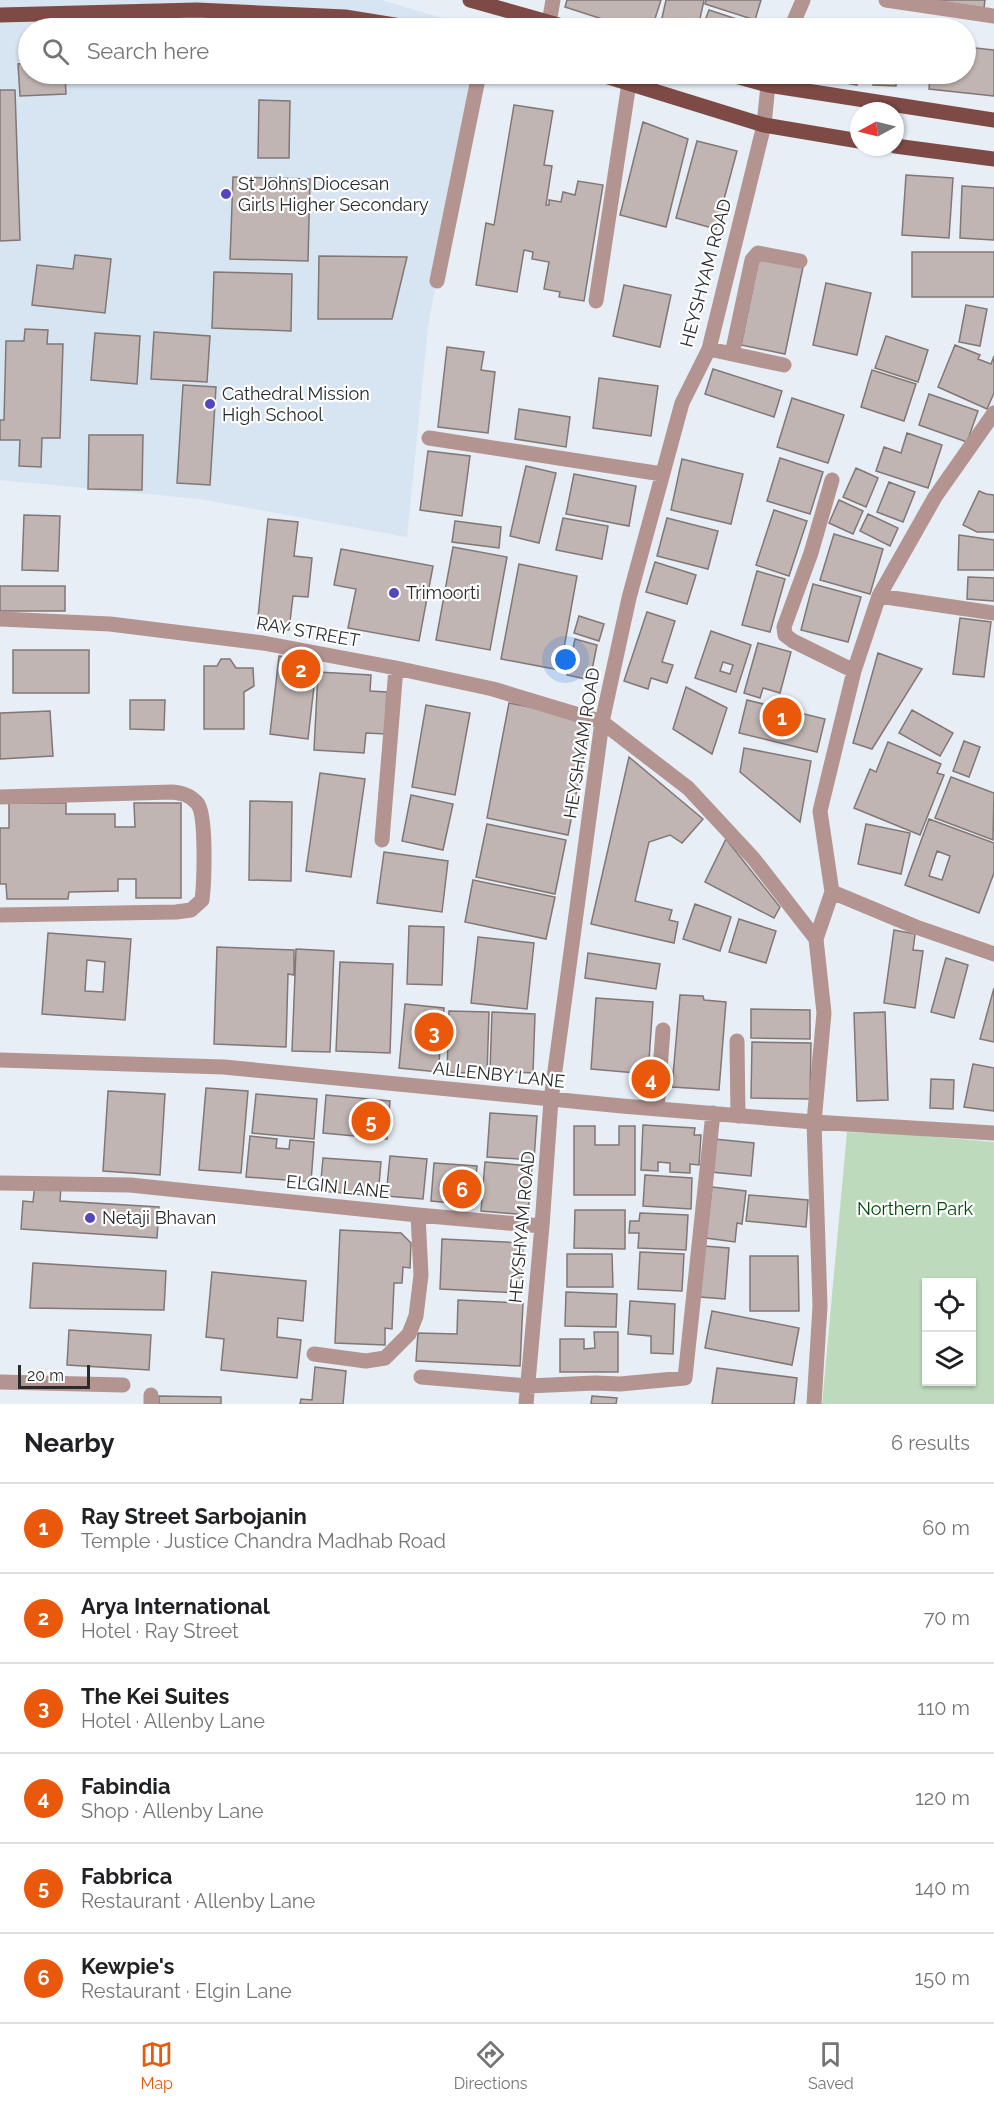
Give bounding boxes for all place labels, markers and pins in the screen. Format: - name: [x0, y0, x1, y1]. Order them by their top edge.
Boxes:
- place label: St Johns Diocesan Girls Higher Secondary: [238, 173, 429, 215]
- marker: St Johns Diocesan Girls Higher Secondary: [219, 187, 233, 201]
- place label: Cathedral Mission High School: [222, 383, 370, 425]
- marker: Cathedral Mission High School: [203, 397, 217, 411]
- place label: Trimoorti: [406, 582, 480, 603]
- marker: Trimoorti: [387, 586, 401, 600]
- pin: 2: [282, 646, 320, 692]
- pin: 1: [762, 694, 802, 740]
- pin: 3: [414, 1010, 454, 1054]
- pin: 4: [632, 1056, 670, 1102]
- pin: 5: [352, 1098, 391, 1144]
- pin: 6: [442, 1166, 482, 1212]
- place label: Netaji Bhavan: [102, 1207, 216, 1228]
- marker: Netaji Bhavan: [83, 1211, 97, 1225]

